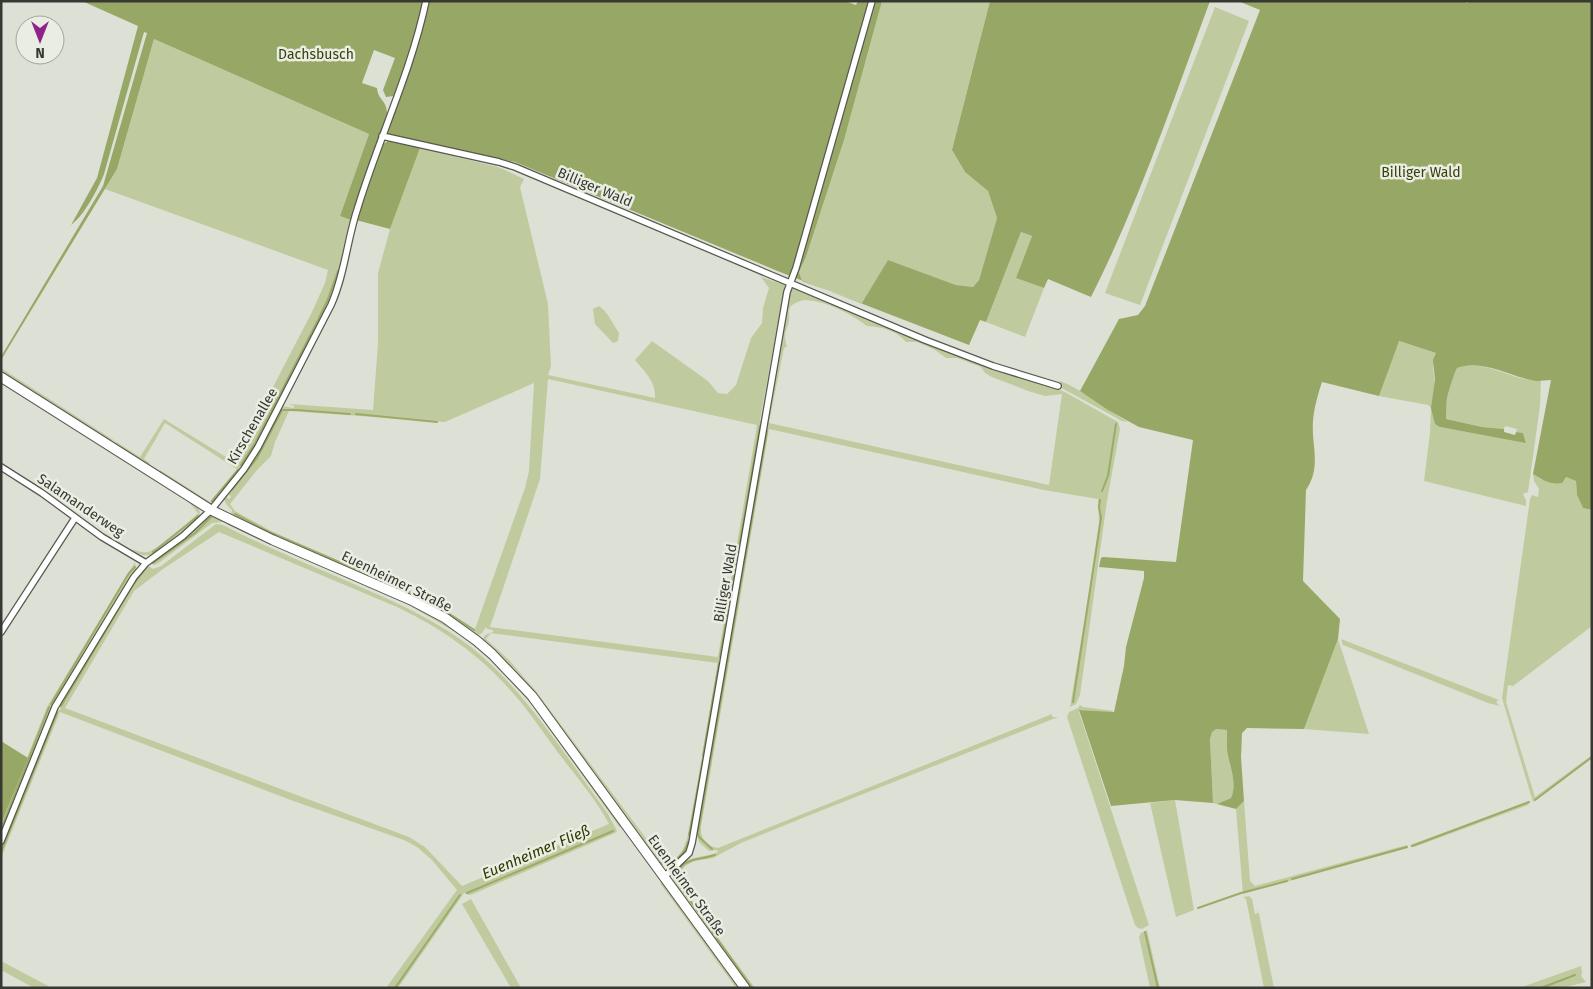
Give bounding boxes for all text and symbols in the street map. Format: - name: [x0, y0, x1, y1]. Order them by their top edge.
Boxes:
- north arrow: [15, 15, 65, 65]
- text: N: [35, 44, 45, 61]
- park label: Dachsbusch: [278, 46, 354, 63]
- street label: Billiger Wald: [555, 164, 635, 211]
- park label: Billiger Wald: [1381, 164, 1461, 181]
- street label: Kirschenallee: [224, 385, 281, 468]
- street label: Salamanderweg: [34, 470, 128, 541]
- street label: Billiger Wald: [710, 542, 741, 624]
- street label: Euenheimer Straße: [339, 547, 455, 616]
- water label: Euenheimer Fließ: [479, 821, 593, 883]
- street label: Euenheimer Straße: [644, 831, 729, 939]

